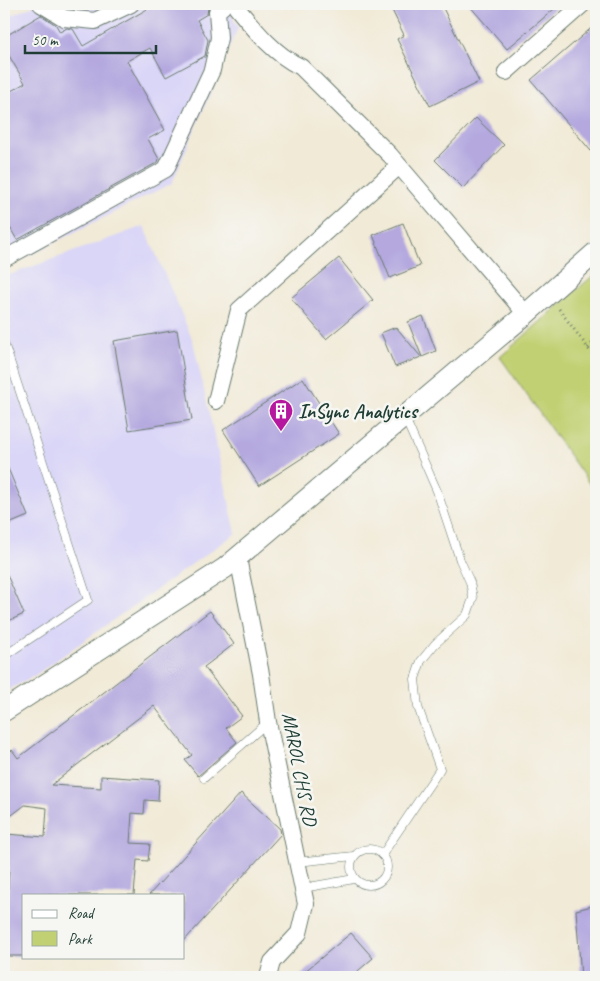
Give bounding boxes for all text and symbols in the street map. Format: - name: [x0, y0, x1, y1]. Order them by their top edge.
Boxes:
- scale bar: [25, 22, 156, 54]
- text: 50 m: [32, 31, 59, 50]
- building icon: InSync Analytics: [268, 398, 294, 432]
- place label: InSync Analytics: [298, 399, 419, 425]
- street label: MAROL CHS RD: [276, 710, 323, 829]
- legend: [22, 894, 185, 958]
- text: Road: [68, 904, 95, 923]
- text: Park: [68, 930, 93, 949]

